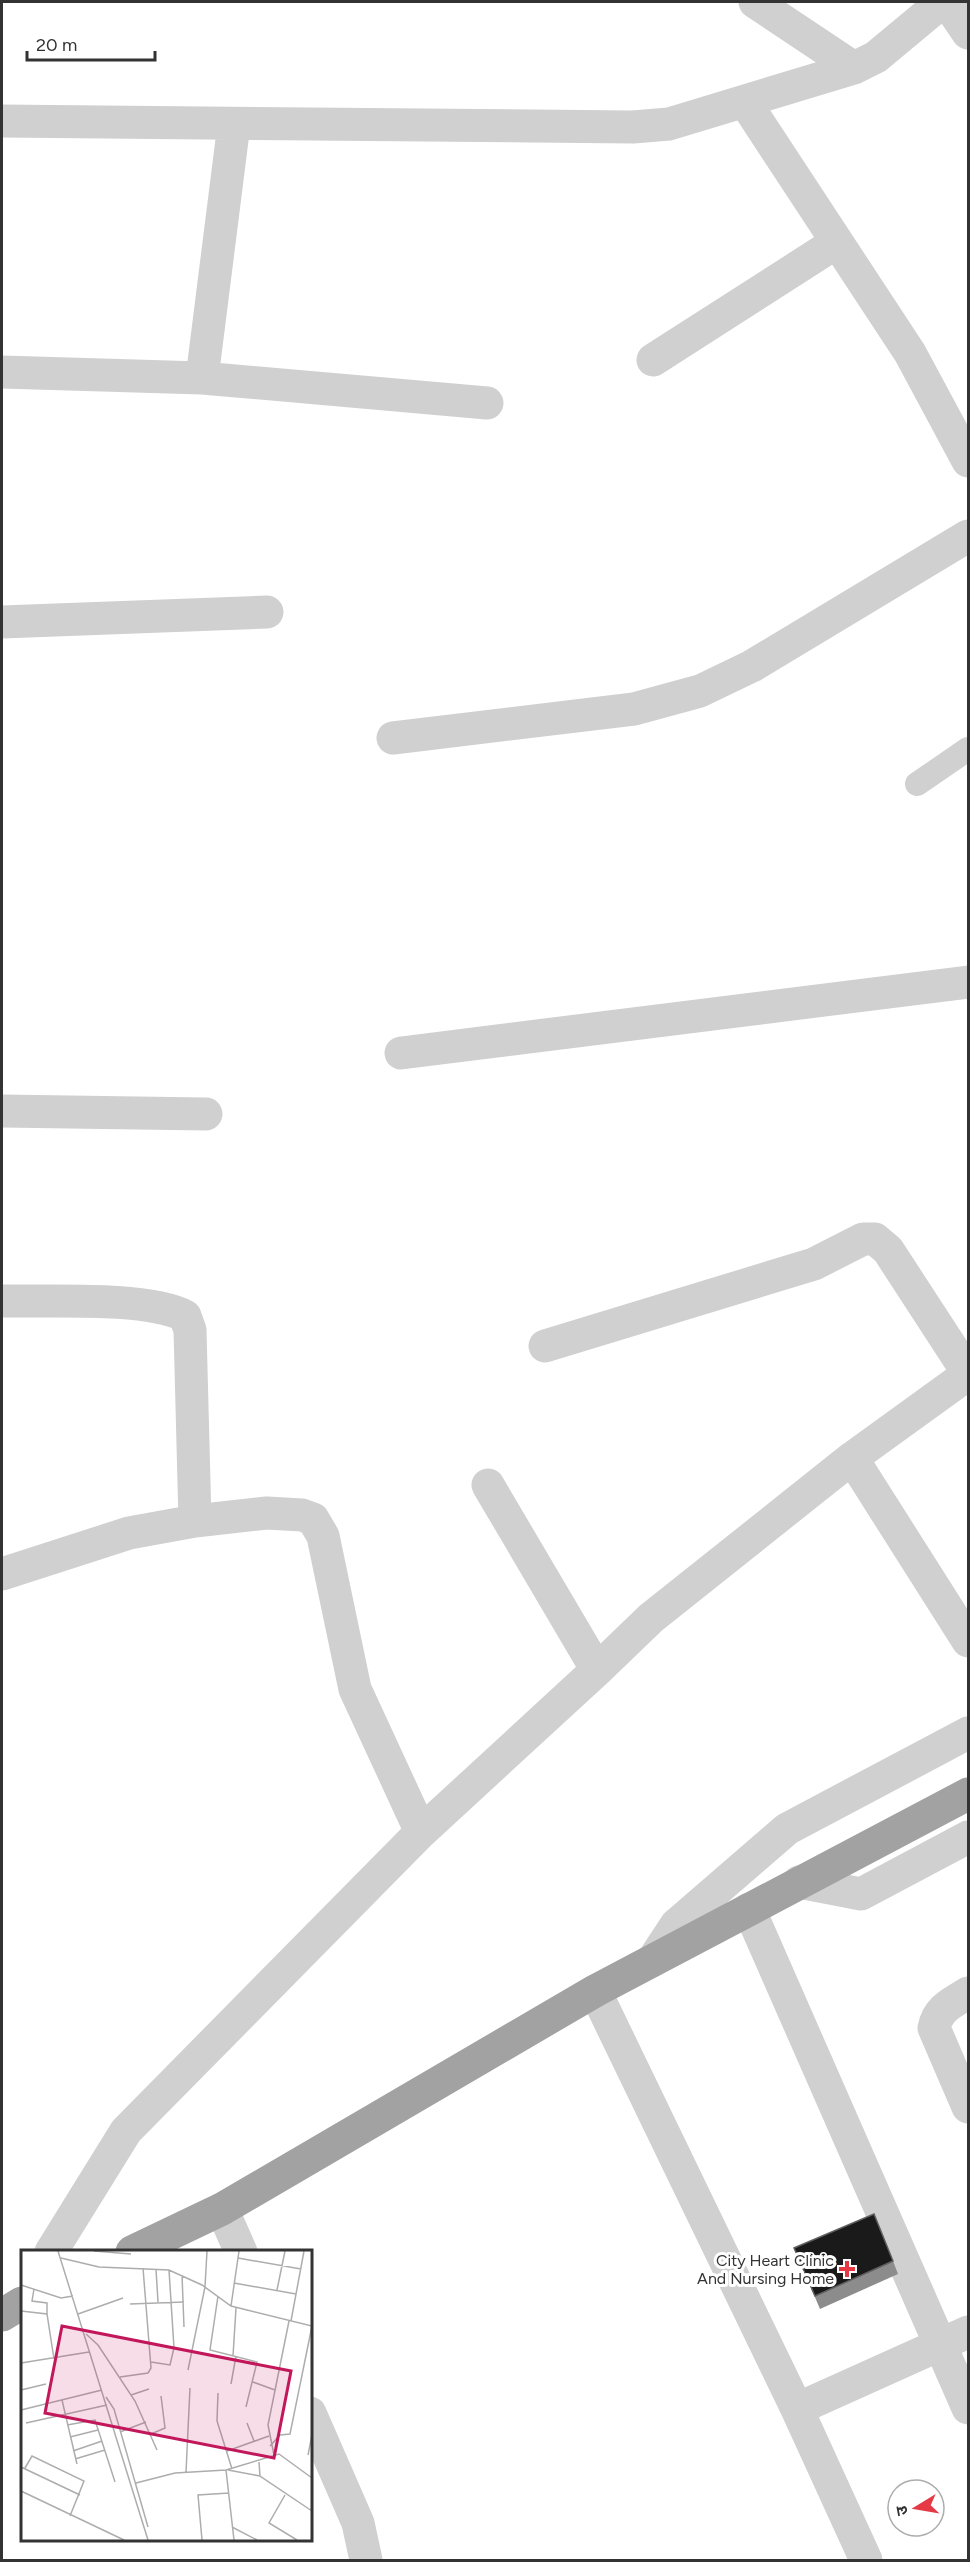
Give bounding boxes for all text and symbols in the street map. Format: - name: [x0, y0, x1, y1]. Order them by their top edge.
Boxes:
- scale bar: [27, 24, 154, 62]
- text: 20 m: [36, 34, 77, 56]
- inset map: [21, 2250, 312, 2541]
- place label: City Heart Clinic And Nursing Home: [697, 2251, 834, 2288]
- marker: City Heart Clinic And Nursing Home: [838, 2260, 856, 2278]
- north arrow: [886, 2478, 946, 2538]
- text: उ: [891, 2504, 912, 2517]

